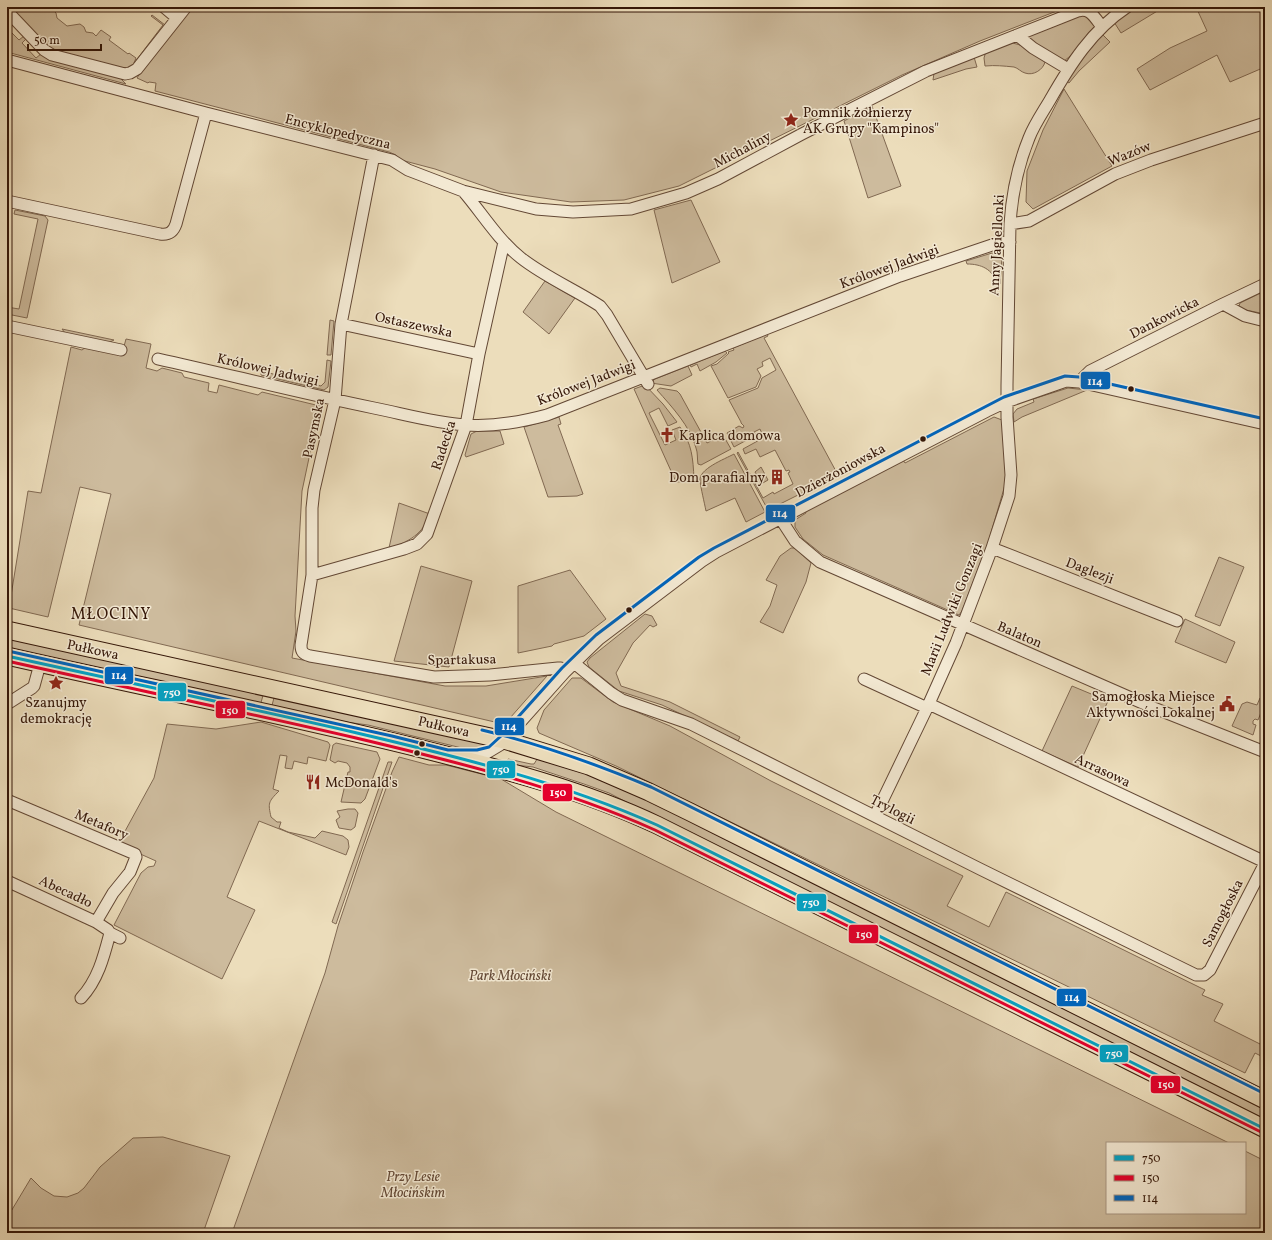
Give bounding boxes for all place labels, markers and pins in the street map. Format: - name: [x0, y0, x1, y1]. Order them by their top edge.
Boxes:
- place label: Pomnik żołnierzy AK Grupy "Kampinos": [803, 104, 939, 139]
- place icon: Pomnik żołnierzy AK Grupy "Kampinos": [782, 111, 800, 129]
- unlabelled marker: [1126, 384, 1136, 394]
- church icon: Kaplica domowa: [658, 426, 676, 444]
- place label: Kaplica domowa: [679, 427, 781, 446]
- unlabelled marker: [918, 434, 928, 444]
- building icon: Dom parafialny: [768, 468, 786, 486]
- place label: Dom parafialny: [669, 469, 765, 488]
- unlabelled marker: [624, 605, 634, 615]
- place icon: Szanujmy demokrację: [47, 674, 65, 692]
- place label: Samogłoska Miejsce Aktywności Lokalnej: [1086, 688, 1215, 723]
- place label: Szanujmy demokrację: [20, 694, 92, 729]
- public building icon: Samogłoska Miejsce Aktywności Lokalnej: [1218, 695, 1236, 713]
- unlabelled marker: [417, 739, 427, 749]
- unlabelled marker: [412, 748, 422, 758]
- restaurant icon: McDonald's: [304, 773, 322, 791]
- place label: McDonald's: [325, 774, 398, 793]

